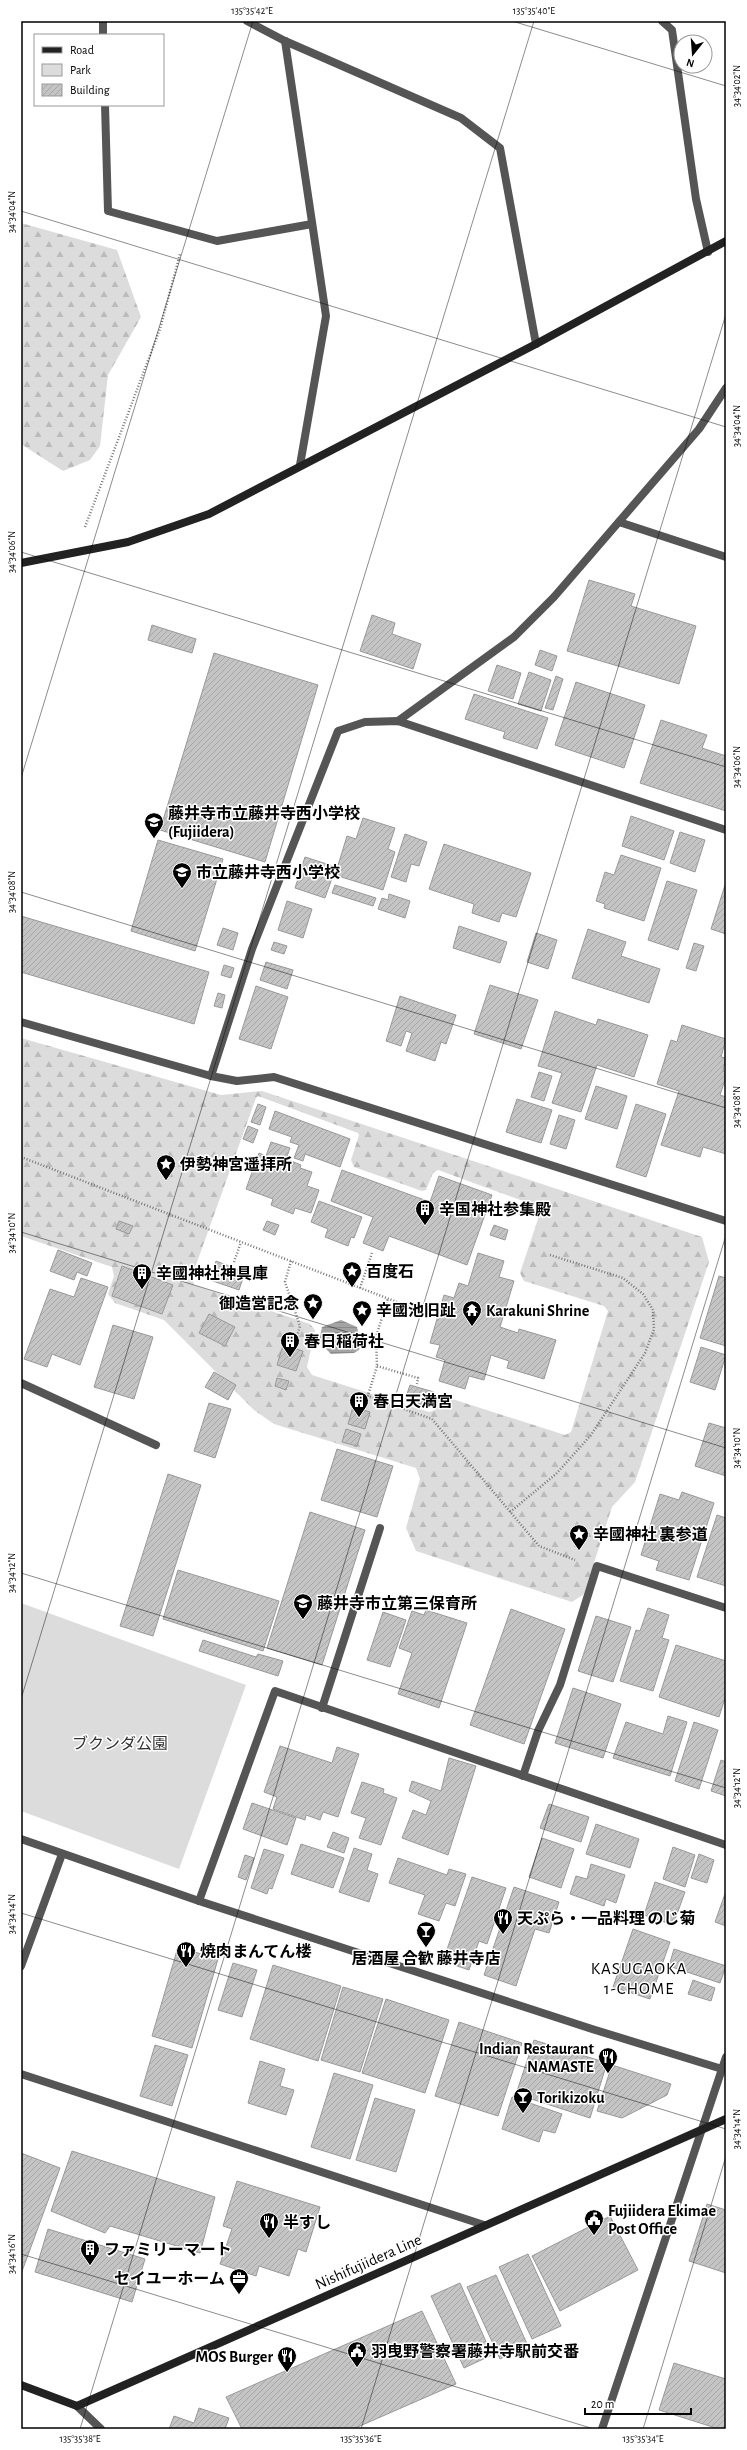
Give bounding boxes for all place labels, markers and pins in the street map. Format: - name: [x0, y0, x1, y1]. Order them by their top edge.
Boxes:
- place label: 藤井寺市立藤井寺西小学校 (Fujiidera): [168, 804, 360, 841]
- school or university icon: 藤井寺市立藤井寺西小学校 (Fujiidera): [143, 811, 165, 839]
- school or university icon: 市立藤井寺西小学校: [171, 861, 193, 889]
- place label: 市立藤井寺西小学校: [196, 863, 340, 881]
- place icon: 伊勢神宮遥拝所: [155, 1153, 177, 1181]
- place label: 伊勢神宮遥拝所: [179, 1155, 292, 1173]
- building icon: 辛国神社参集殿: [414, 1198, 436, 1226]
- place label: 辛国神社参集殿: [439, 1200, 551, 1218]
- place icon: 百度石: [341, 1260, 363, 1288]
- building icon: 辛國神社神具庫: [131, 1262, 153, 1290]
- place label: 百度石: [366, 1263, 414, 1280]
- place label: 辛國神社神具庫: [156, 1264, 268, 1282]
- place icon: 御造営記念: [302, 1292, 324, 1320]
- place label: 御造営記念: [219, 1295, 299, 1312]
- place icon: 辛國池旧趾: [351, 1299, 373, 1327]
- temple icon: Karakuni Shrine: [461, 1299, 483, 1327]
- place label: 辛國池旧趾: [376, 1302, 456, 1319]
- place label: Karakuni Shrine: [486, 1303, 590, 1319]
- building icon: 春日稲荷社: [279, 1330, 301, 1358]
- place label: 春日稲荷社: [304, 1332, 384, 1350]
- building icon: 春日天満宮: [348, 1390, 370, 1418]
- place label: 春日天満宮: [373, 1393, 453, 1410]
- place icon: 辛國神社 裏参道: [568, 1523, 590, 1551]
- place label: 辛國神社 裏参道: [593, 1525, 707, 1543]
- school or university icon: 藤井寺市立第三保育所: [292, 1592, 314, 1620]
- place label: 藤井寺市立第三保育所: [317, 1594, 477, 1612]
- restaurant icon: 天ぷら・一品料理 のじ菊: [492, 1907, 514, 1935]
- place label: 天ぷら・一品料理 のじ菊: [517, 1909, 695, 1927]
- bar icon: 居酒屋 合歓 藤井寺店: [415, 1920, 437, 1948]
- restaurant icon: 焼肉まんてん楼: [175, 1940, 197, 1968]
- place label: 焼肉まんてん楼: [200, 1943, 312, 1960]
- place label: 居酒屋 合歓 藤井寺店: [352, 1949, 500, 1967]
- place label: Indian Restaurant NAMASTE: [479, 2041, 595, 2075]
- restaurant icon: Indian Restaurant NAMASTE: [597, 2046, 619, 2074]
- bar icon: Torikizoku: [512, 2086, 534, 2114]
- place label: Torikizoku: [537, 2090, 605, 2106]
- place label: Fujiidera Ekimae Post Office: [608, 2203, 716, 2237]
- public building icon: Fujiidera Ekimae Post Office: [583, 2208, 605, 2236]
- restaurant icon: 半すし: [258, 2211, 280, 2239]
- place label: 半すし: [283, 2214, 331, 2231]
- building icon: ファミリーマート: [79, 2238, 101, 2266]
- place label: ファミリーマート: [104, 2242, 232, 2258]
- office icon: セイユーホーム: [228, 2267, 250, 2295]
- place label: セイユーホーム: [114, 2271, 225, 2287]
- public building icon: 羽曳野警察署藤井寺駅前交番: [346, 2340, 368, 2368]
- place label: 羽曳野警察署藤井寺駅前交番: [371, 2342, 579, 2360]
- restaurant icon: MOS Burger: [276, 2345, 298, 2373]
- place label: MOS Burger: [195, 2349, 273, 2365]

